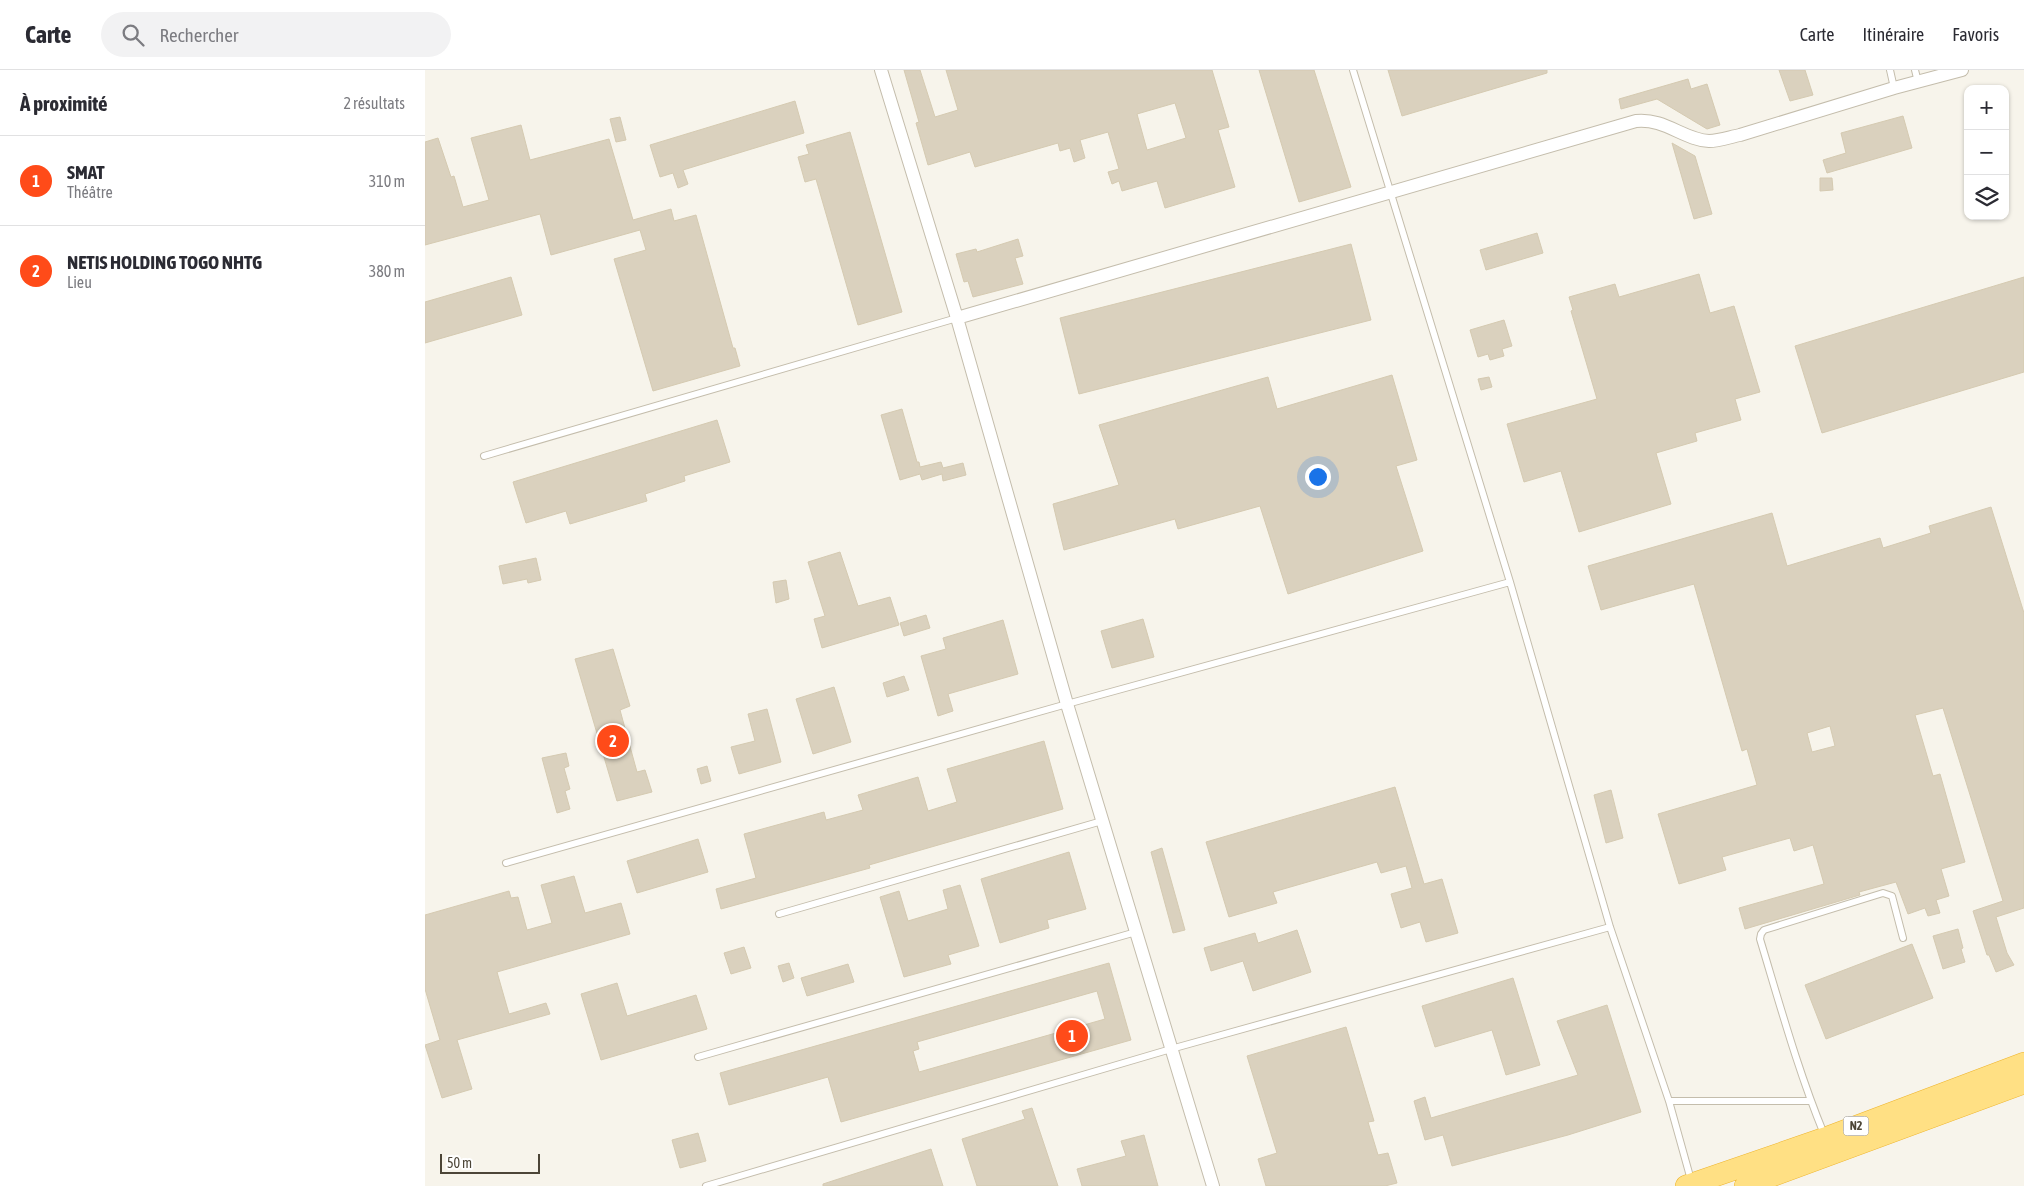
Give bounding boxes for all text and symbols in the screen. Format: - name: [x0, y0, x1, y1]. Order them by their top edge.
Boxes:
- search box: [101, 12, 451, 57]
- text: Carte: [25, 21, 71, 48]
- icon: search: [119, 21, 147, 49]
- text: Rechercher: [159, 24, 238, 46]
- text: Carte: [1800, 24, 1834, 45]
- text: Itinéraire: [1862, 24, 1924, 45]
- text: Favoris: [1952, 24, 1999, 45]
- map controls: [1964, 85, 2009, 220]
- button: +: [1964, 85, 2009, 130]
- text: À proximité: [20, 91, 108, 115]
- text: 2 résultats: [343, 94, 405, 112]
- button: −: [1964, 130, 2009, 175]
- text: SMAT: [67, 161, 105, 183]
- text: 1: [32, 172, 40, 190]
- text: 310 m: [369, 172, 405, 190]
- button: layers: [1964, 175, 2009, 220]
- text: Théâtre: [67, 183, 113, 201]
- text: NETIS HOLDING TOGO NHTG: [67, 251, 262, 273]
- text: 2: [32, 262, 40, 280]
- text: 380 m: [369, 262, 405, 280]
- text: Lieu: [67, 273, 92, 291]
- your location: [1305, 464, 1331, 490]
- pin: 2: [597, 722, 629, 760]
- pin: 1: [1056, 1017, 1088, 1055]
- road number: N2: [1843, 1116, 1869, 1136]
- scale bar: [440, 1151, 540, 1174]
- text: 50 m: [447, 1155, 472, 1171]

